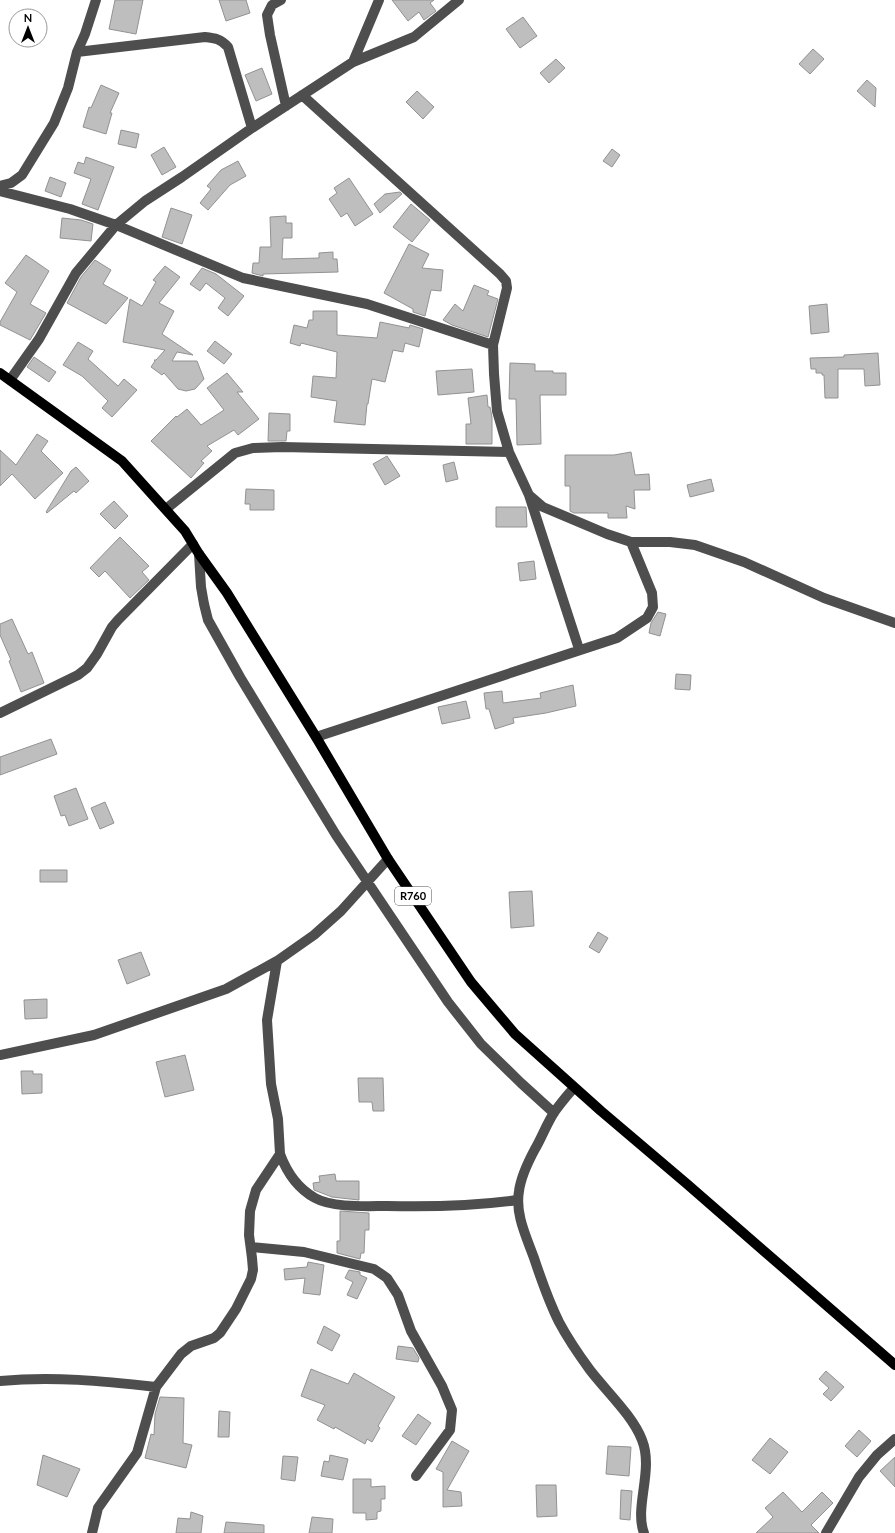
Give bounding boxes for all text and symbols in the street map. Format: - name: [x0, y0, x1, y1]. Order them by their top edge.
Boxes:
- north arrow: [8, 8, 48, 48]
- text: N: [24, 11, 32, 24]
- road number: R760: [395, 887, 431, 905]

